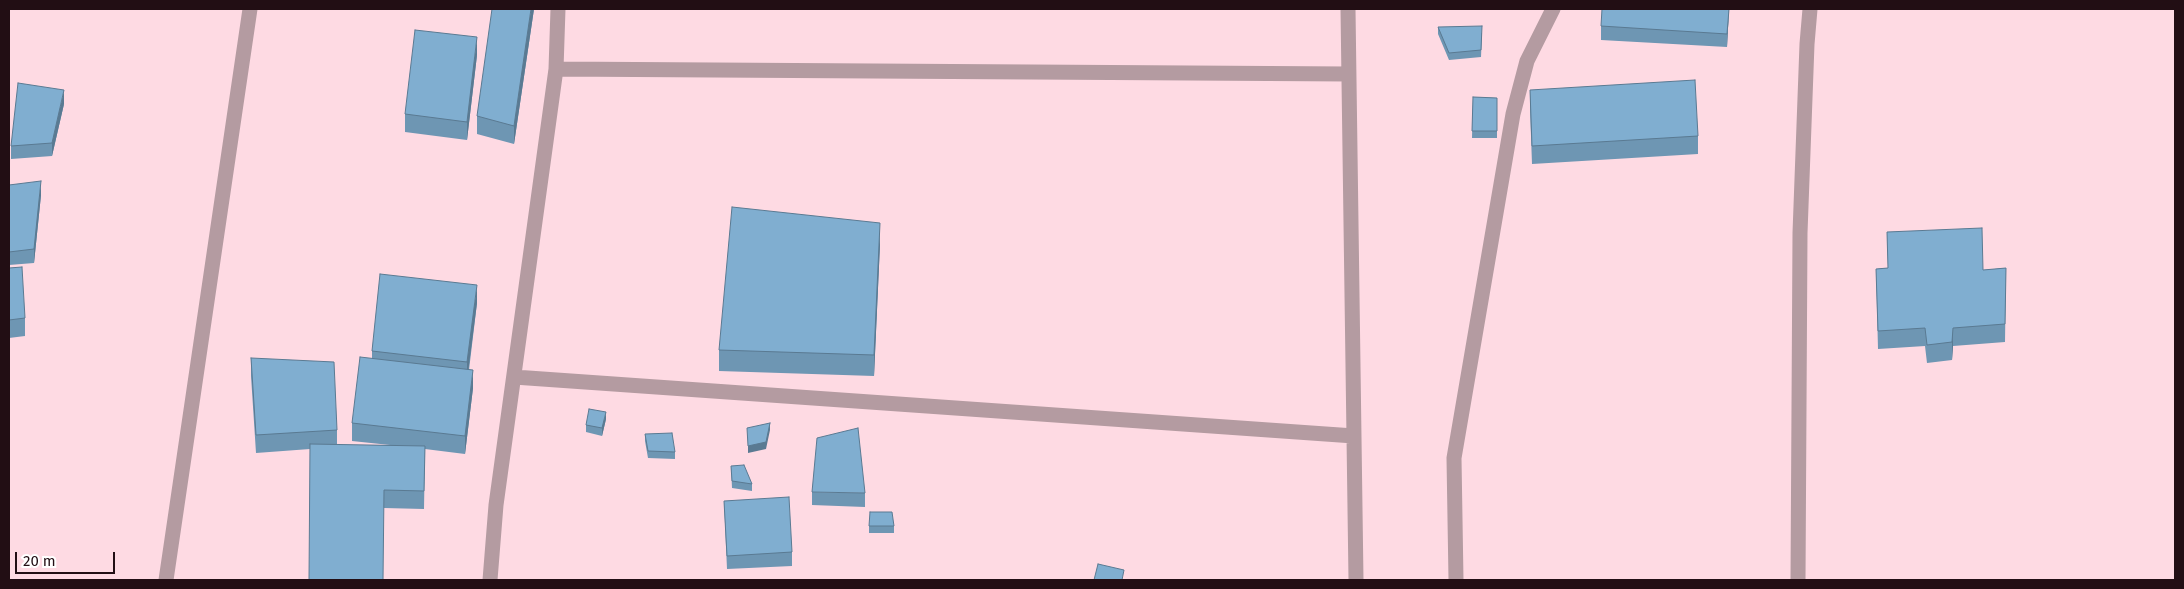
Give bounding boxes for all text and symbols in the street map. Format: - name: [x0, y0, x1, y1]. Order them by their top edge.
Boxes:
- scale bar: [18, 542, 118, 574]
- text: 20 m: [23, 552, 56, 570]

